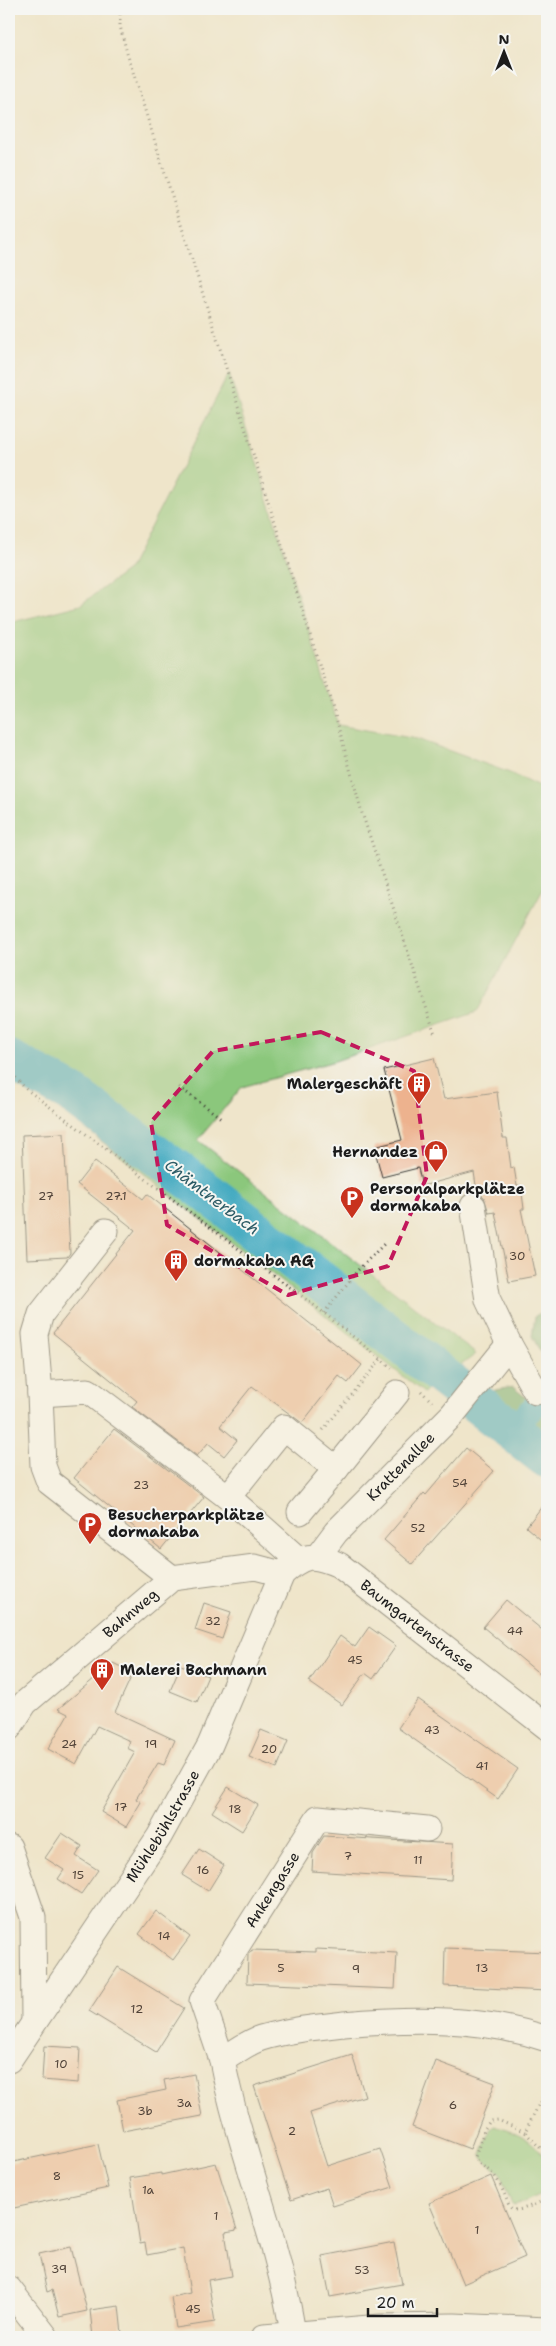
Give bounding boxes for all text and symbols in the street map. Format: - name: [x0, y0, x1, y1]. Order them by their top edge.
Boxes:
- north arrow: [478, 28, 528, 78]
- text: N: [498, 30, 510, 48]
- building icon: Malergeschäft: [406, 1071, 432, 1105]
- place label: Malergeschäft: [287, 1074, 402, 1094]
- shop icon: Hernandez: [423, 1139, 449, 1173]
- place label: Hernandez: [332, 1142, 418, 1162]
- water label: Chämtnerbach: [160, 1154, 264, 1240]
- place label: Personalparkplätze dormakaba: [370, 1179, 525, 1216]
- parking icon: Personalparkplätze dormakaba: [339, 1185, 365, 1219]
- house number: 27: [38, 1188, 54, 1204]
- house number: 27.1: [105, 1188, 127, 1204]
- building icon: dormakaba AG: [163, 1248, 189, 1282]
- house number: 30: [509, 1248, 525, 1264]
- place label: dormakaba AG: [194, 1251, 314, 1271]
- street label: Krattenallee: [362, 1428, 439, 1505]
- house number: 54: [452, 1475, 468, 1491]
- house number: 23: [133, 1477, 149, 1493]
- place label: Besucherparkplätze dormakaba: [108, 1505, 265, 1542]
- parking icon: Besucherparkplätze dormakaba: [77, 1511, 103, 1545]
- house number: 52: [410, 1520, 426, 1536]
- street label: Baumgartenstrasse: [356, 1575, 478, 1677]
- street label: Bahnweg: [99, 1584, 162, 1643]
- house number: 32: [205, 1613, 221, 1629]
- house number: 44: [507, 1623, 523, 1639]
- house number: 45: [347, 1652, 363, 1668]
- building icon: Malerei Bachmann: [89, 1657, 115, 1691]
- place label: Malerei Bachmann: [120, 1660, 267, 1680]
- house number: 43: [424, 1722, 440, 1738]
- house number: 24: [61, 1736, 77, 1752]
- house number: 19: [145, 1736, 157, 1752]
- house number: 20: [261, 1741, 277, 1757]
- house number: 41: [476, 1758, 488, 1774]
- street label: Mühlebühlstrasse: [121, 1766, 204, 1886]
- house number: 17: [115, 1799, 127, 1815]
- house number: 18: [228, 1801, 242, 1817]
- street label: Ankengasse: [241, 1848, 304, 1932]
- house number: 7: [344, 1848, 352, 1864]
- house number: 11: [413, 1852, 423, 1868]
- house number: 16: [196, 1862, 210, 1878]
- house number: 15: [72, 1867, 84, 1883]
- house number: 14: [158, 1928, 170, 1944]
- house number: 5: [277, 1960, 285, 1976]
- house number: 13: [476, 1960, 488, 1976]
- house number: 9: [352, 1961, 360, 1977]
- house number: 12: [131, 2001, 143, 2017]
- house number: 10: [54, 2056, 68, 2072]
- house number: 3a: [176, 2095, 192, 2111]
- house number: 6: [449, 2097, 457, 2113]
- house number: 3b: [137, 2103, 153, 2119]
- house number: 2: [288, 2123, 296, 2139]
- house number: 8: [53, 2168, 61, 2184]
- house number: 1a: [142, 2182, 155, 2198]
- house number: 1: [213, 2208, 219, 2224]
- house number: 1: [474, 2222, 480, 2238]
- house number: 39: [51, 2261, 67, 2277]
- house number: 53: [354, 2262, 370, 2278]
- scale bar: [368, 2286, 437, 2318]
- text: 20 m: [376, 2293, 415, 2313]
- house number: 45: [185, 2301, 201, 2317]

